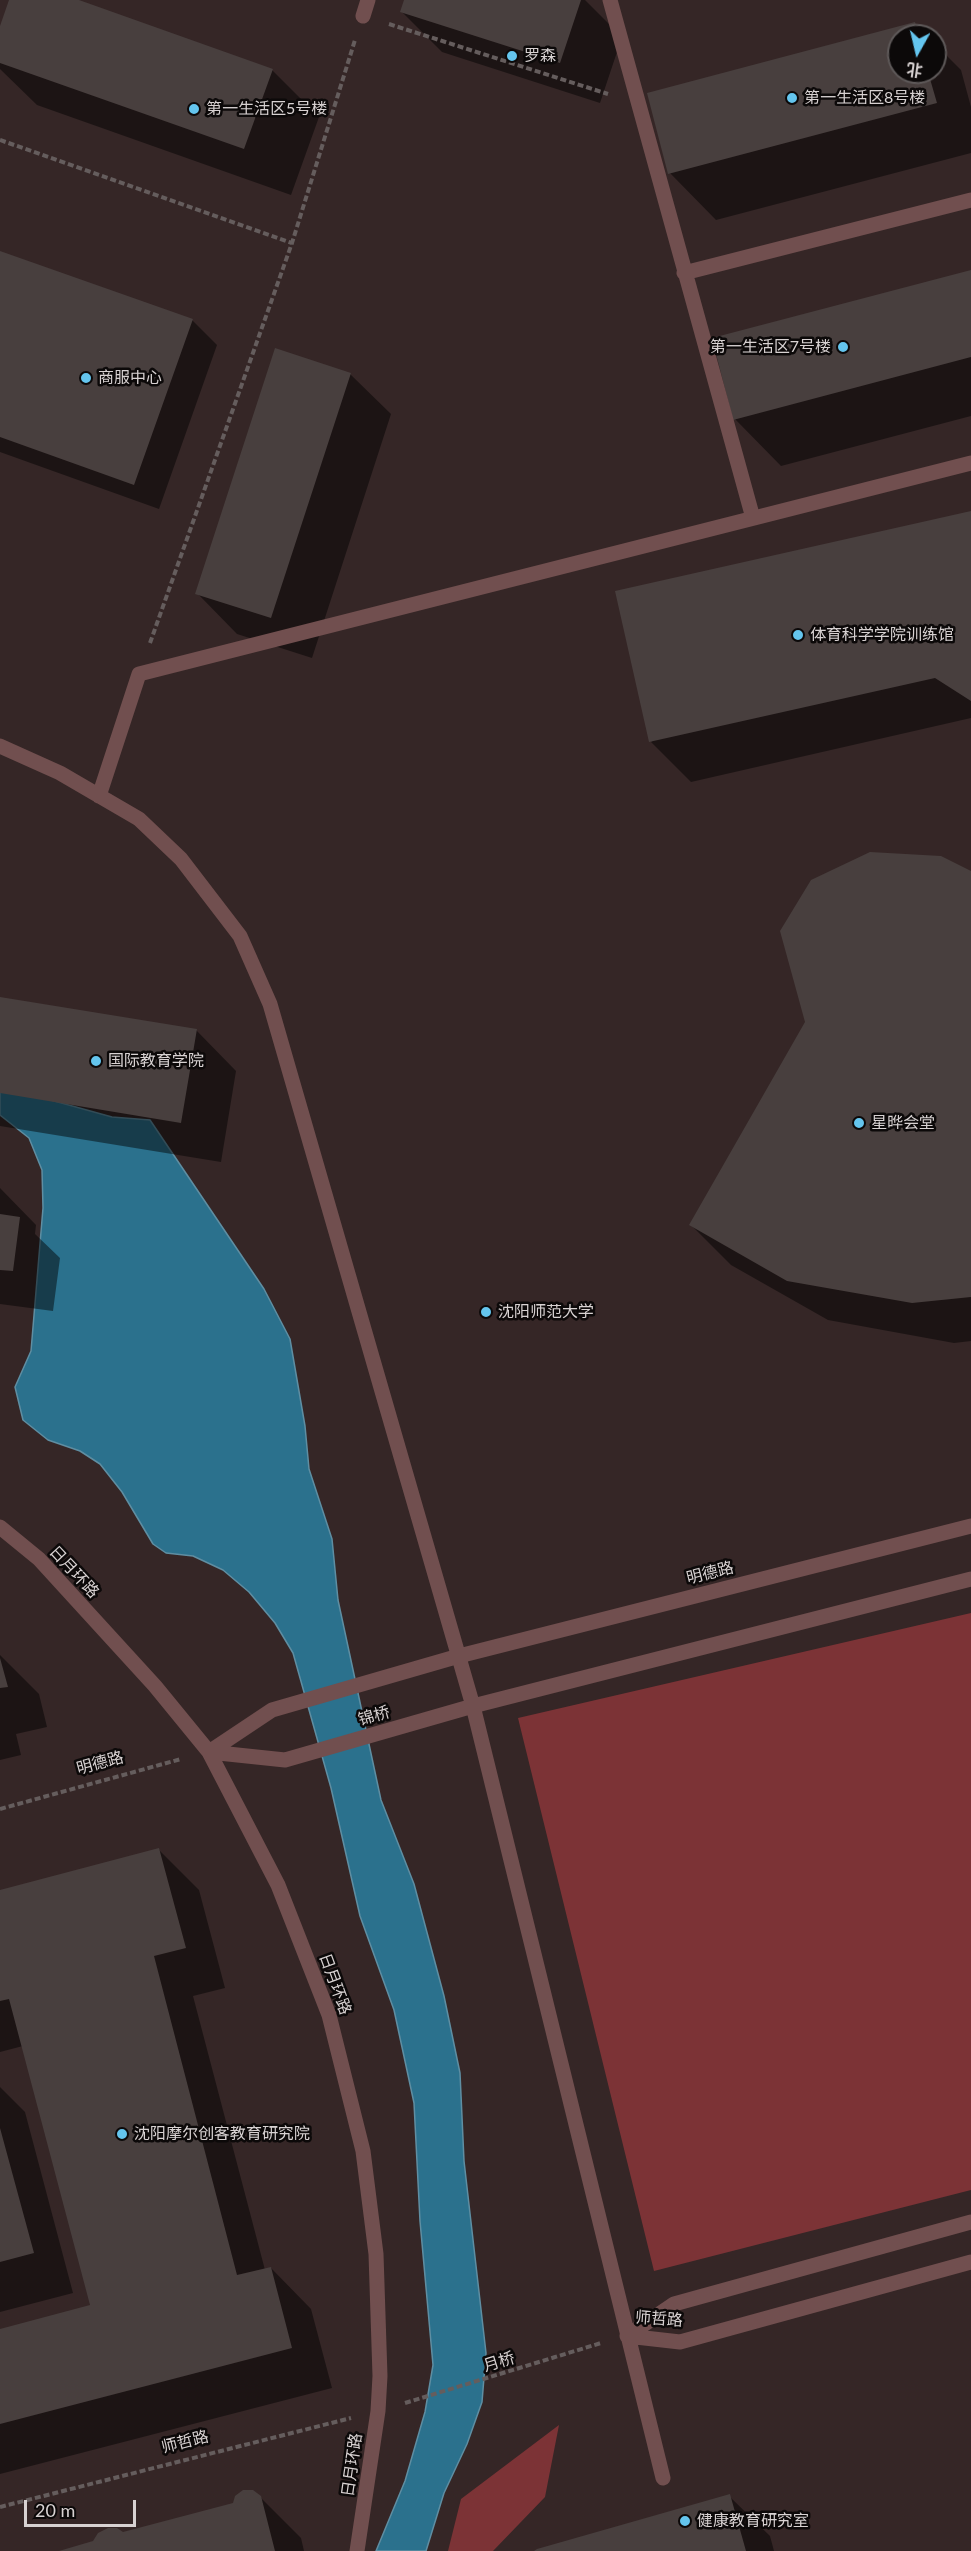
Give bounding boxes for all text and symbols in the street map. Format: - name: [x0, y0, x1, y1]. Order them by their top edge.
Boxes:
- north arrow: [887, 24, 947, 84]
- place label: 罗森: [524, 46, 556, 66]
- marker: 罗森: [505, 49, 519, 63]
- text: 北: [905, 60, 924, 81]
- place label: 第一生活区8号楼: [804, 88, 925, 108]
- marker: 第一生活区8号楼: [785, 91, 799, 105]
- place label: 第一生活区5号楼: [206, 99, 327, 119]
- marker: 第一生活区5号楼: [187, 102, 201, 116]
- place label: 第一生活区7号楼: [710, 337, 831, 357]
- marker: 第一生活区7号楼: [836, 340, 850, 354]
- place label: 商服中心: [98, 368, 162, 388]
- marker: 商服中心: [79, 371, 93, 385]
- place label: 体育科学学院训练馆: [810, 625, 954, 645]
- marker: 体育科学学院训练馆: [791, 628, 805, 642]
- place label: 国际教育学院: [108, 1051, 204, 1071]
- marker: 国际教育学院: [89, 1054, 103, 1068]
- place label: 星晔会堂: [871, 1113, 935, 1133]
- marker: 星晔会堂: [852, 1116, 866, 1130]
- place label: 沈阳师范大学: [498, 1302, 594, 1322]
- marker: 沈阳师范大学: [479, 1305, 493, 1319]
- street label: 日月环路: [45, 1542, 103, 1602]
- street label: 明德路: [684, 1558, 736, 1588]
- street label: 锦桥: [356, 1702, 392, 1730]
- street label: 明德路: [74, 1748, 126, 1778]
- street label: 日月环路: [315, 1951, 355, 2017]
- place label: 沈阳摩尔创客教育研究院: [134, 2124, 310, 2144]
- marker: 沈阳摩尔创客教育研究院: [115, 2127, 129, 2141]
- street label: 师哲路: [634, 2308, 684, 2330]
- street label: 月桥: [481, 2348, 517, 2376]
- street label: 师哲路: [159, 2427, 211, 2457]
- street label: 日月环路: [338, 2432, 366, 2498]
- scale bar: [27, 2488, 140, 2526]
- text: 20 m: [35, 2499, 75, 2521]
- place label: 健康教育研究室: [697, 2511, 809, 2531]
- marker: 健康教育研究室: [678, 2514, 692, 2528]

